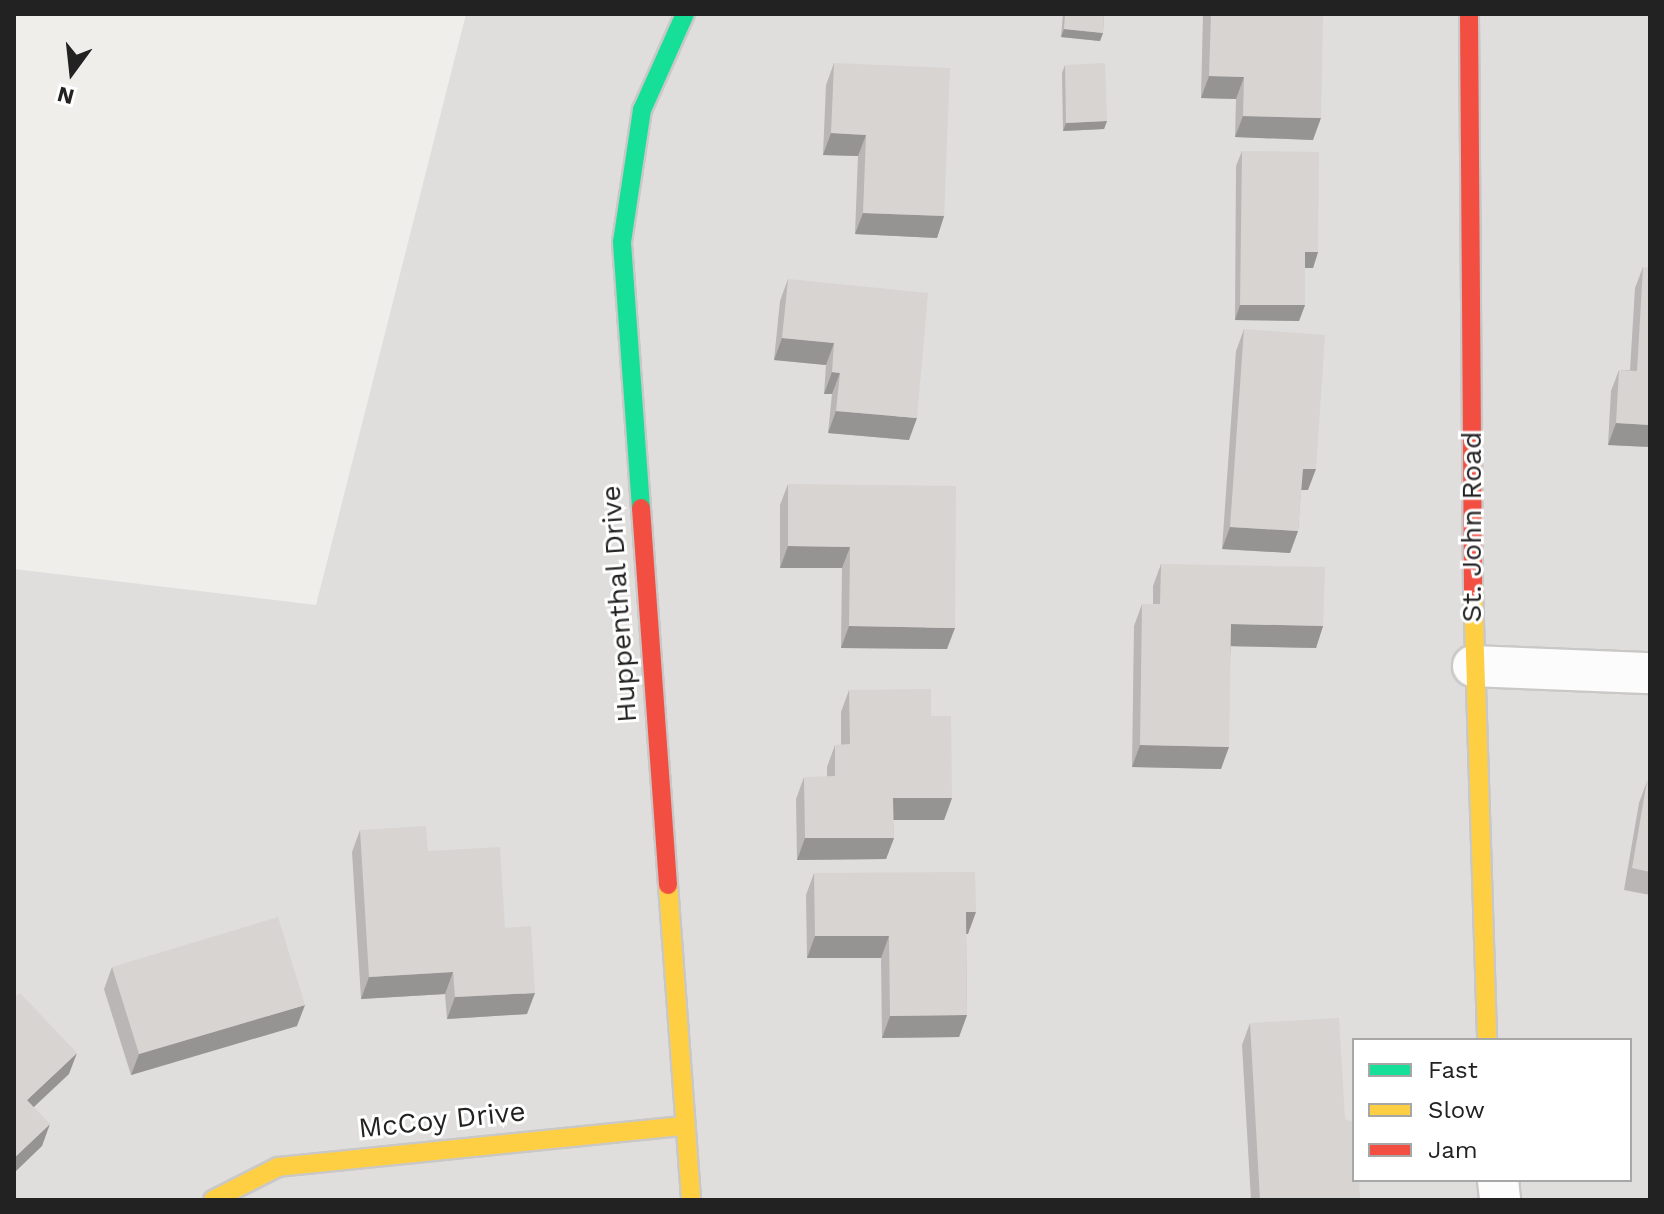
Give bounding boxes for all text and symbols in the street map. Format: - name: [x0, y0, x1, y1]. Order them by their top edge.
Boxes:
- north arrow: [32, 32, 112, 112]
- text: N: [55, 81, 77, 110]
- street label: St. John Road: [1455, 431, 1489, 623]
- street label: Huppenthal Drive: [594, 484, 644, 724]
- legend: [1352, 1038, 1632, 1182]
- text: Fast: [1428, 1056, 1478, 1084]
- street label: McCoy Drive: [356, 1094, 528, 1146]
- text: Slow: [1428, 1096, 1485, 1124]
- text: Jam: [1428, 1136, 1478, 1164]

